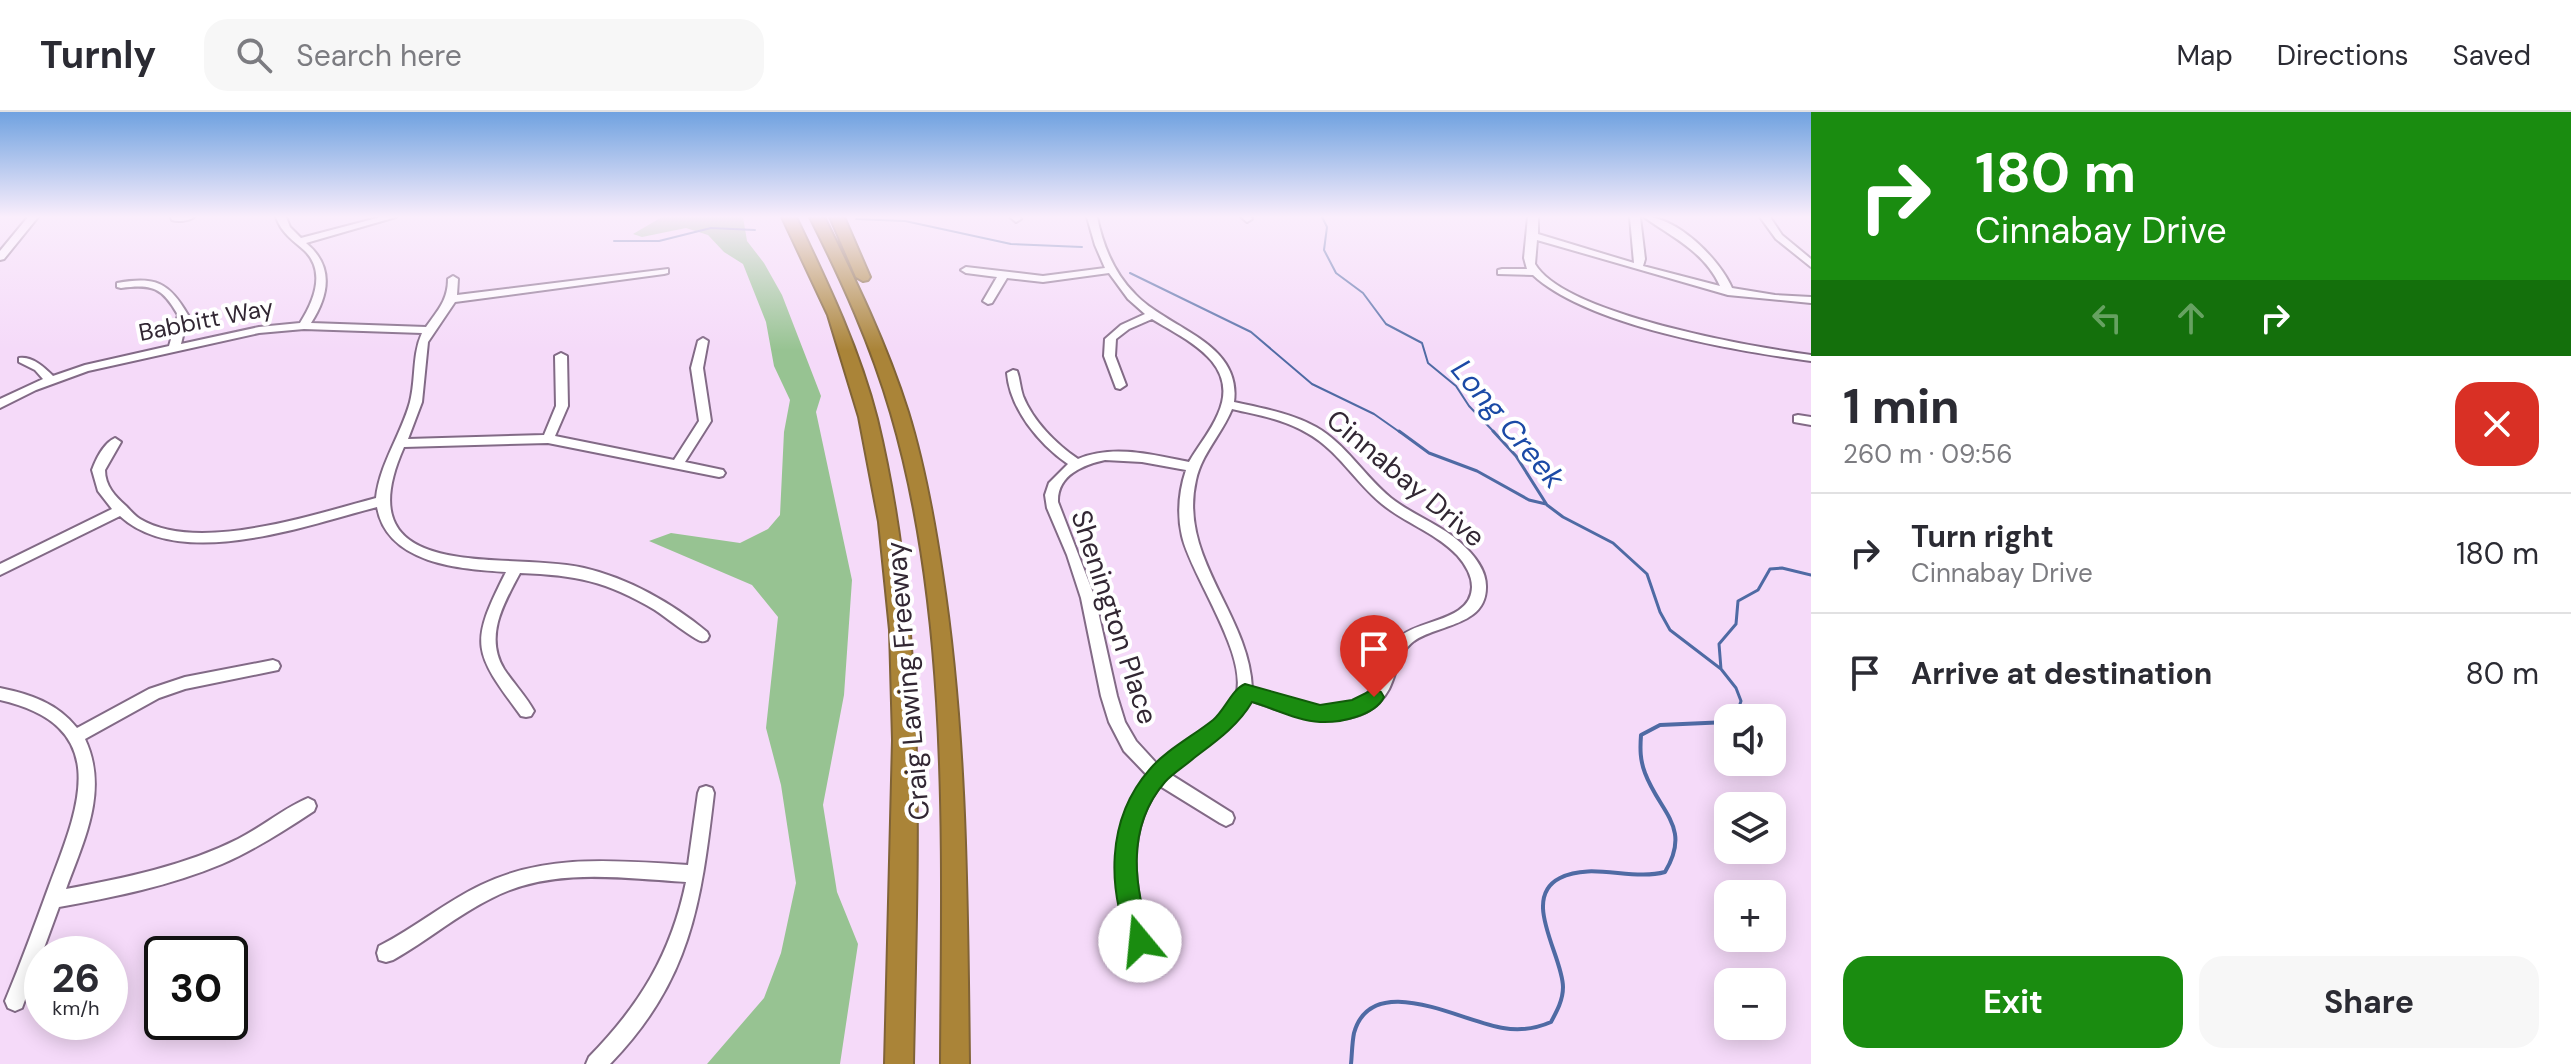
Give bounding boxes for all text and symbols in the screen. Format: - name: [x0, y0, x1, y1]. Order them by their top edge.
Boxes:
- search box: [204, 19, 764, 91]
- text: Turnly: [40, 30, 156, 80]
- icon: search: [232, 33, 276, 77]
- text: Search here: [296, 36, 462, 75]
- text: Map: [2176, 37, 2233, 74]
- text: Directions: [2277, 37, 2409, 74]
- text: Saved: [2453, 37, 2531, 74]
- text: 180 m: [1975, 136, 2136, 209]
- icon: right: [1843, 144, 1947, 248]
- text: Cinnabay Drive: [1975, 207, 2227, 254]
- street label: Babbitt Way: [136, 291, 276, 348]
- icon: left: [2085, 296, 2129, 340]
- icon: ahead: [2169, 296, 2213, 340]
- icon: right: [2253, 296, 2297, 340]
- water label: Long Creek: [1443, 351, 1574, 497]
- text: 1 min: [1843, 375, 1960, 438]
- button: close: [2455, 382, 2539, 466]
- street label: Cinnabay Drive: [1319, 401, 1493, 555]
- text: 260 m · 09:56: [1843, 437, 2013, 471]
- street label: Shenington Place: [1062, 505, 1167, 729]
- text: Turn right: [1911, 517, 2054, 556]
- icon: right: [1843, 531, 1887, 575]
- text: 180 m: [2456, 534, 2539, 573]
- street label: Craig Lawing Freeway: [877, 540, 938, 822]
- text: Cinnabay Drive: [1911, 556, 2093, 590]
- pin: [1340, 615, 1408, 697]
- icon: arrive: [1352, 627, 1396, 671]
- icon: arrive: [1843, 651, 1887, 695]
- text: Arrive at destination: [1911, 654, 2212, 693]
- text: 80 m: [2466, 654, 2539, 693]
- map controls: [1714, 704, 1786, 1040]
- button: sound: [1714, 704, 1786, 776]
- button: layers: [1714, 792, 1786, 864]
- button: +: [1714, 880, 1786, 952]
- position arrow: [1098, 899, 1182, 983]
- speed limit sign: 30: [144, 936, 248, 1040]
- text: 26: [52, 952, 100, 1004]
- button: Exit: [1843, 956, 2183, 1048]
- button: Share: [2199, 956, 2539, 1048]
- button: −: [1714, 968, 1786, 1040]
- text: km/h: [52, 995, 100, 1021]

